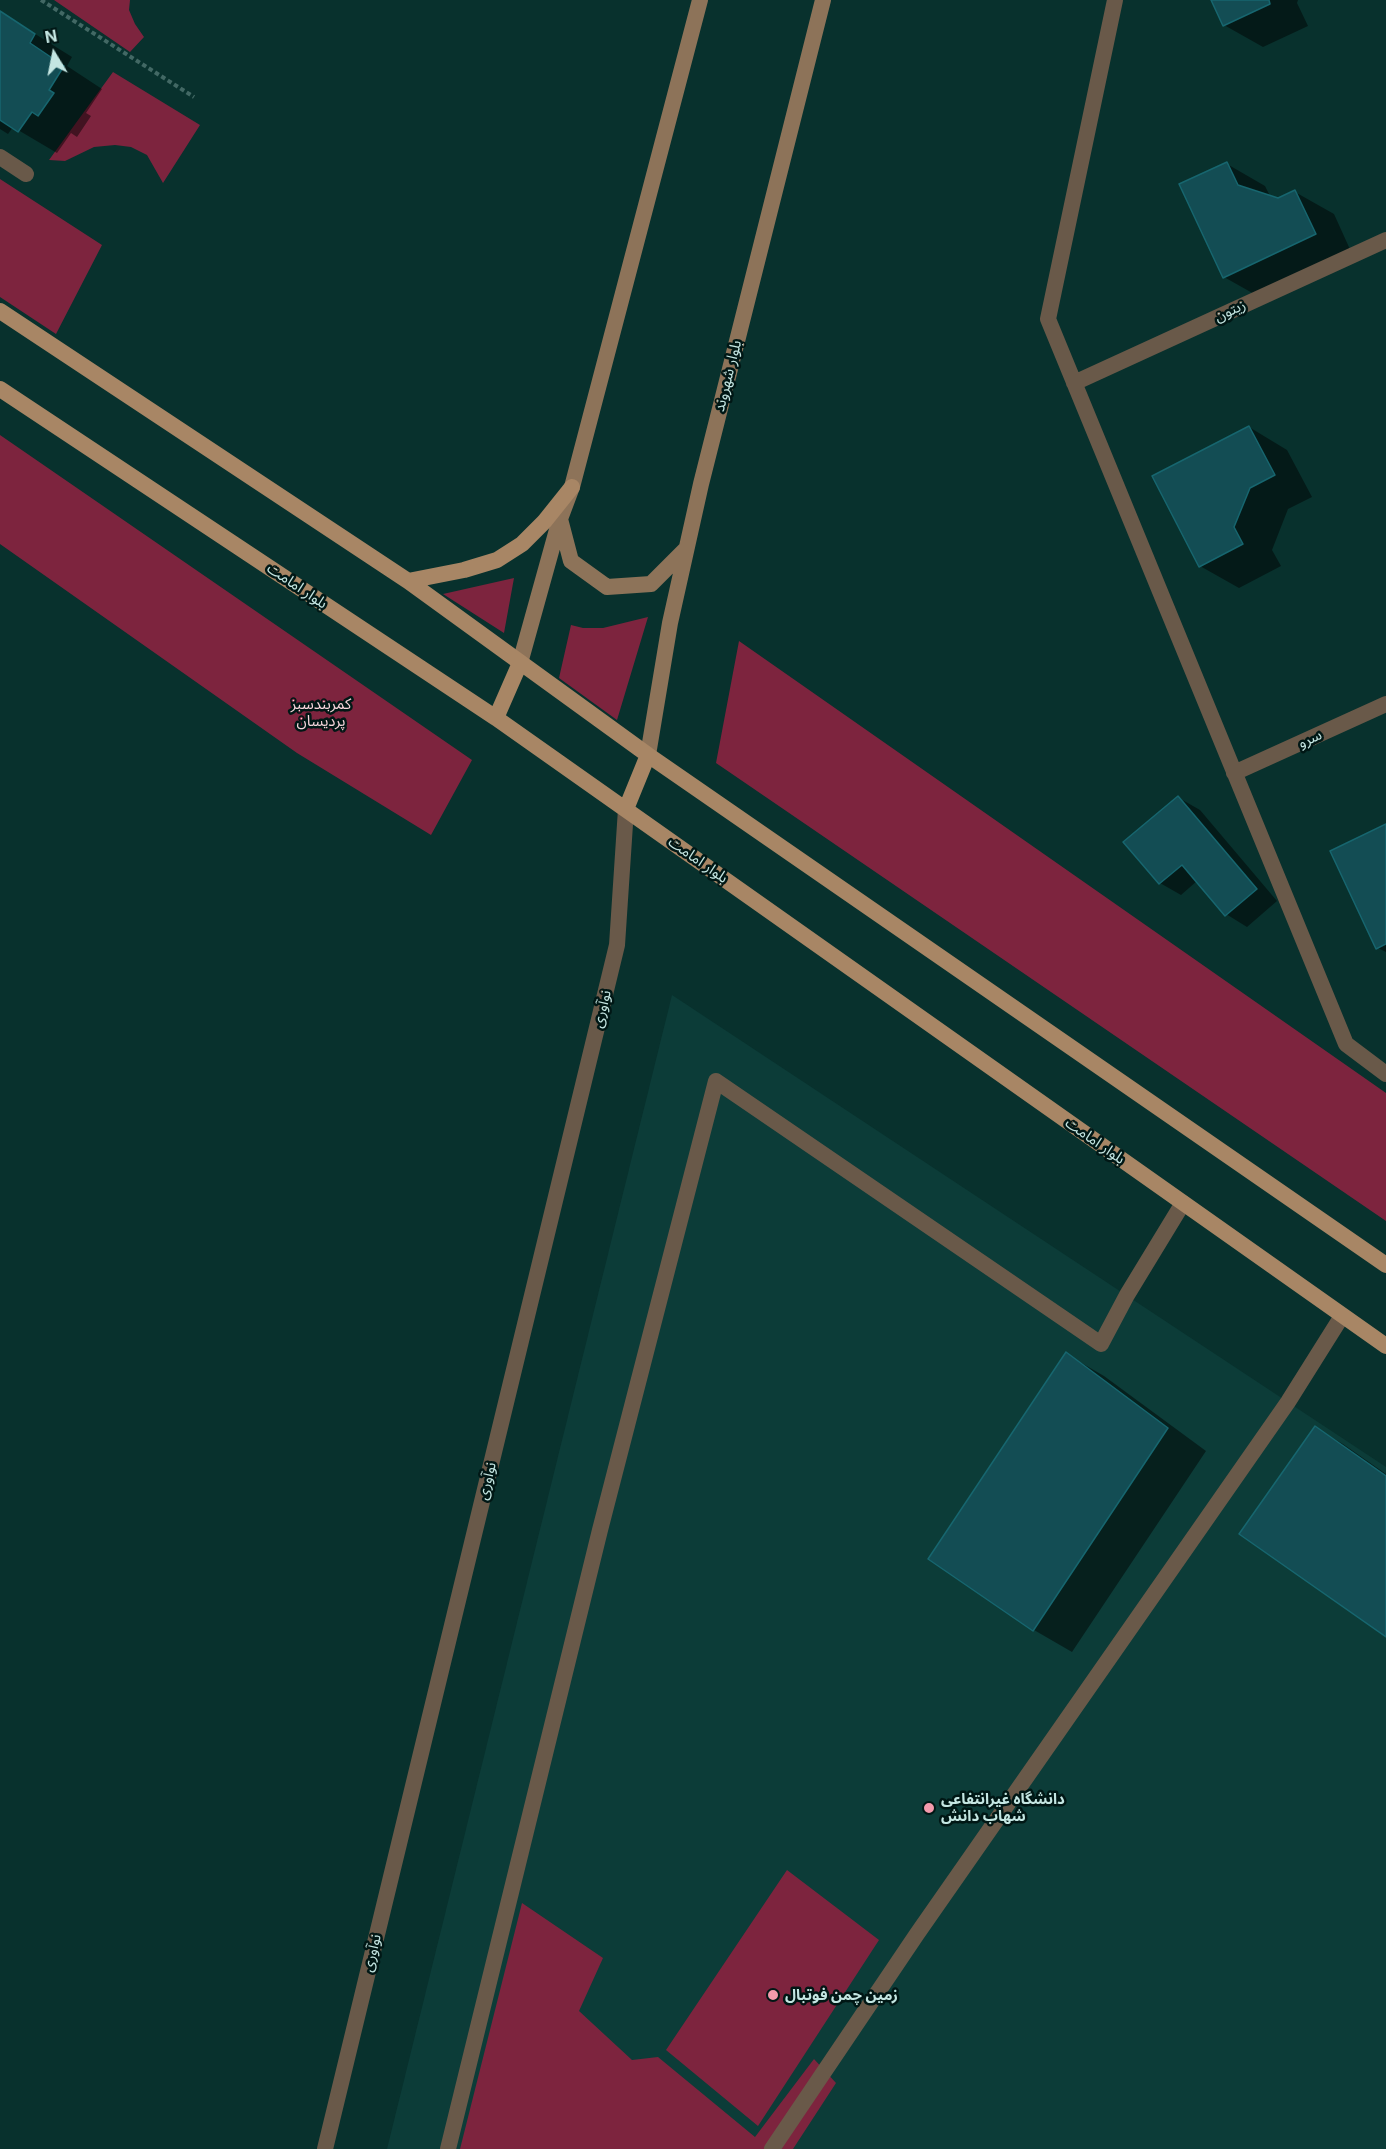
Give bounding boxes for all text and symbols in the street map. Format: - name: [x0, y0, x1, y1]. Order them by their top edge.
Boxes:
- north arrow: [24, 24, 84, 84]
- text: N: [43, 25, 59, 47]
- street label: زیتون: [1211, 296, 1249, 326]
- street label: بلوار شهروند: [710, 338, 746, 414]
- street label: بلوار امامت: [263, 559, 331, 613]
- park label: کمربندسبز پردیسان: [291, 695, 351, 730]
- street label: سرو: [1295, 726, 1325, 752]
- street label: بلوار امامت: [665, 833, 731, 887]
- street label: نوآوری: [589, 988, 615, 1030]
- street label: بلوار امامت: [1062, 1114, 1128, 1168]
- street label: نوآوری: [474, 1460, 500, 1502]
- place label: دانشگاه غیرانتفاعی شهاب دانش: [941, 1790, 1065, 1825]
- marker: دانشگاه غیرانتفاعی شهاب دانش: [922, 1801, 936, 1815]
- street label: نوآوری: [359, 1932, 385, 1974]
- place label: زمین چمن فوتبال: [785, 1986, 898, 2004]
- marker: زمین چمن فوتبال: [766, 1988, 780, 2002]

